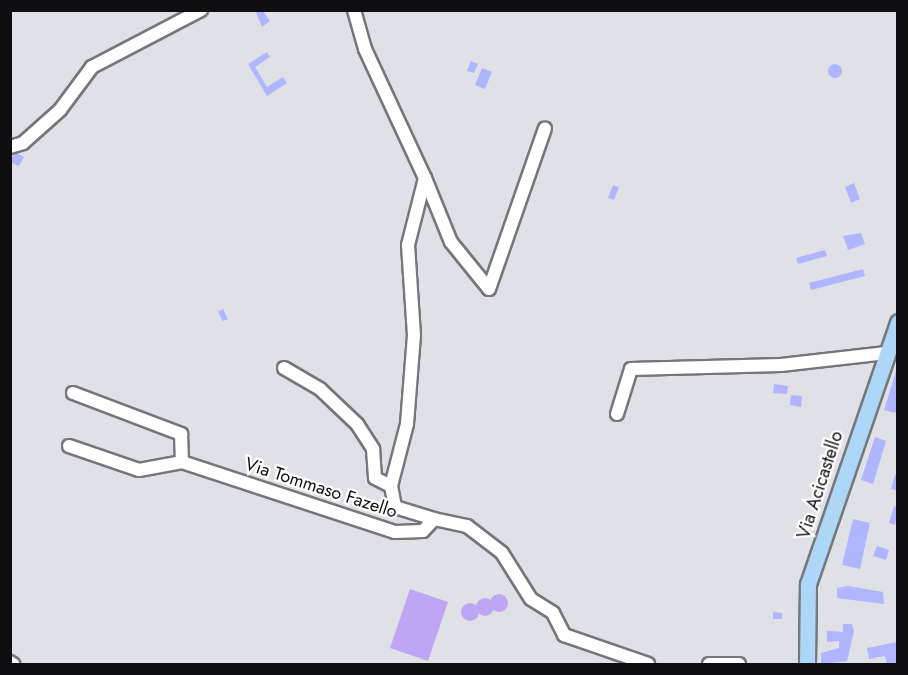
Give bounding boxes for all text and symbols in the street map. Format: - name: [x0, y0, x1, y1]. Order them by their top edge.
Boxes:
- street label: Via Acicastello: [792, 428, 848, 542]
- street label: Via Tommaso Fazello: [242, 453, 400, 523]

